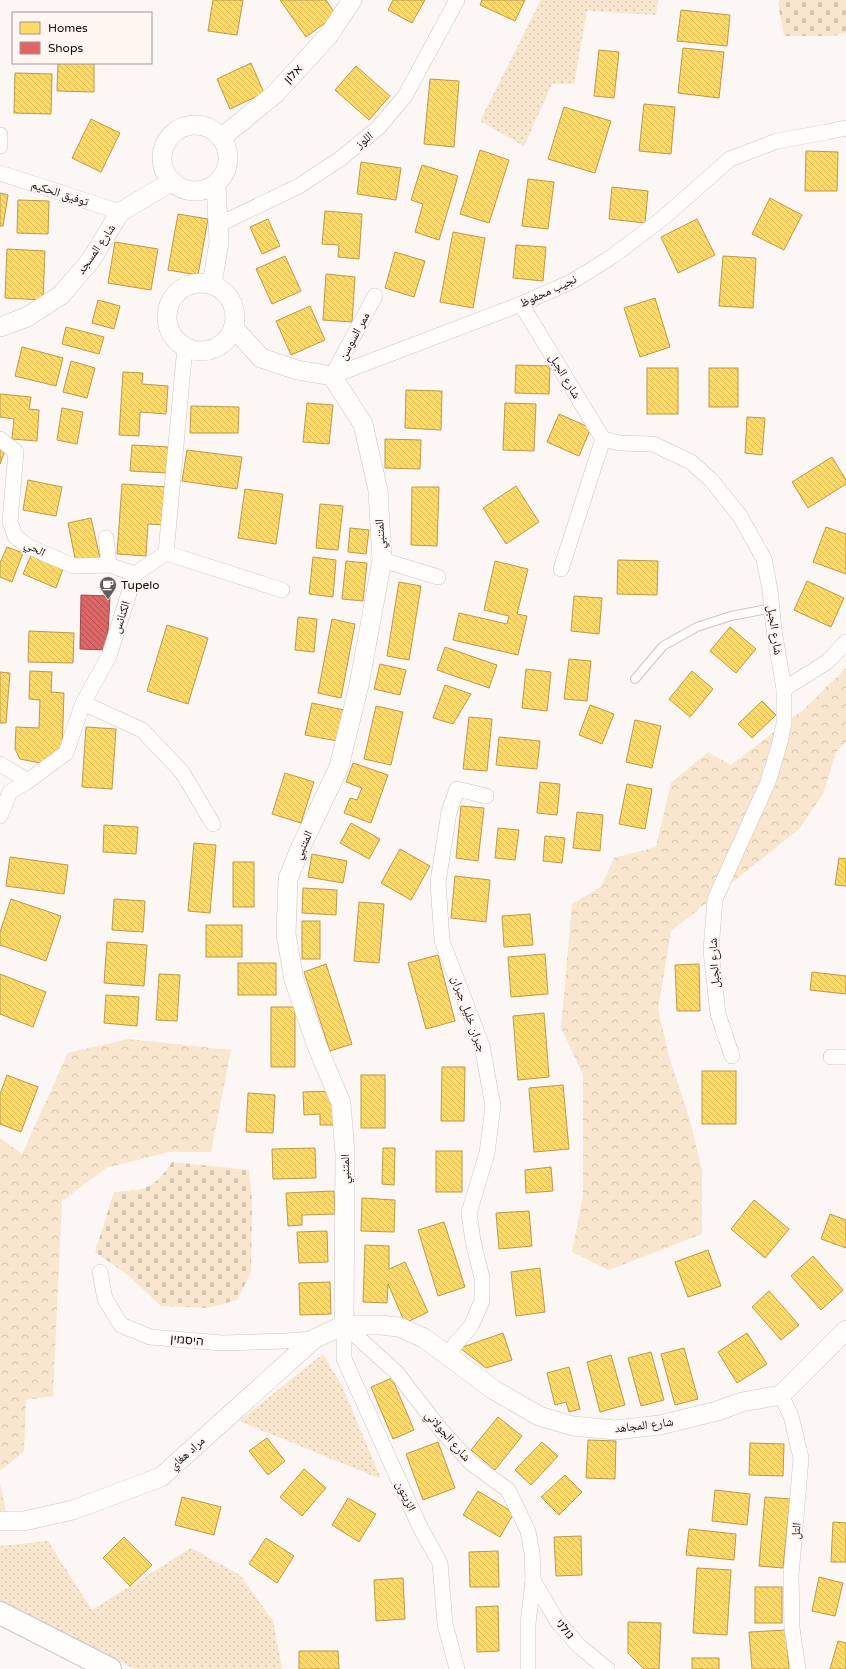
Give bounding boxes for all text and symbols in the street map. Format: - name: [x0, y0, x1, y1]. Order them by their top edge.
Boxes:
- legend: [12, 12, 152, 64]
- text: Homes: [48, 21, 88, 35]
- text: Shops: [48, 41, 83, 55]
- street label: אלון: [281, 62, 305, 86]
- street label: اللوز: [352, 129, 376, 152]
- street label: توفيق الحكيم: [29, 177, 91, 210]
- street label: شارع المسجد: [74, 221, 119, 277]
- street label: نجيب محفوظ: [517, 272, 579, 311]
- street label: ممر السوسن: [336, 310, 372, 362]
- street label: شارع الجبل: [545, 351, 584, 402]
- street label: المتنبي: [372, 518, 391, 549]
- street label: الحي: [21, 537, 48, 562]
- cafe icon: Tupelo: [98, 575, 118, 600]
- place label: Tupelo: [121, 578, 160, 592]
- street label: الكنائس: [109, 599, 133, 635]
- street label: شارع الجبل: [764, 604, 785, 656]
- street label: المتنبي: [291, 828, 318, 863]
- street label: شارع الجبل: [706, 938, 723, 988]
- street label: جبران خليل جبران: [448, 974, 489, 1054]
- street label: المتنبي: [338, 1154, 355, 1184]
- street label: היסמין: [170, 1332, 204, 1348]
- street label: شارع الجولاني: [420, 1408, 474, 1466]
- street label: شارع المجاهد: [614, 1414, 674, 1437]
- street label: مراد هغاي: [166, 1433, 210, 1475]
- street label: الزيتون: [393, 1479, 419, 1513]
- street label: التل: [788, 1522, 804, 1540]
- street label: גולני: [553, 1616, 577, 1642]

